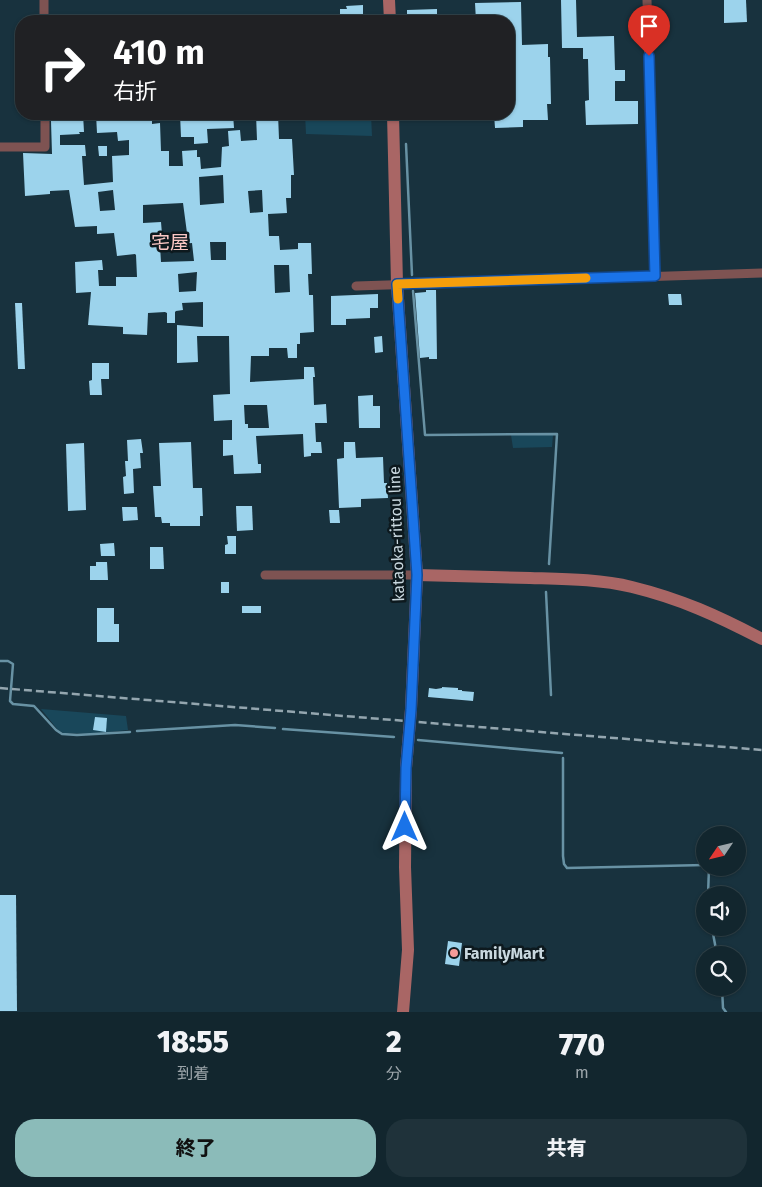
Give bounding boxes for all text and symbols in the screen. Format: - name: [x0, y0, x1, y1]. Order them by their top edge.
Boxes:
- pin: [628, 5, 670, 56]
- icon: arrive: [635, 12, 663, 40]
- text: 410 m: [113, 31, 205, 73]
- icon: right: [30, 35, 95, 100]
- text: 右折: [113, 78, 157, 105]
- district label: 宅屋: [151, 231, 189, 254]
- street label: kataoka-rittou line: [385, 466, 408, 602]
- position arrow: [378, 800, 430, 852]
- north arrow: [696, 826, 746, 876]
- map controls: [696, 826, 746, 996]
- button: sound: [696, 886, 746, 936]
- place label: FamilyMart: [464, 944, 545, 963]
- button: search: [696, 946, 746, 996]
- marker: FamilyMart: [448, 947, 460, 959]
- text: 18:55: [157, 1024, 229, 1060]
- text: 2: [386, 1024, 402, 1060]
- text: 770: [559, 1027, 605, 1063]
- text: m: [575, 1063, 589, 1082]
- text: 到着: [177, 1064, 209, 1083]
- text: 分: [386, 1064, 402, 1083]
- button: 終了: [15, 1119, 376, 1177]
- button: 共有: [386, 1119, 747, 1177]

